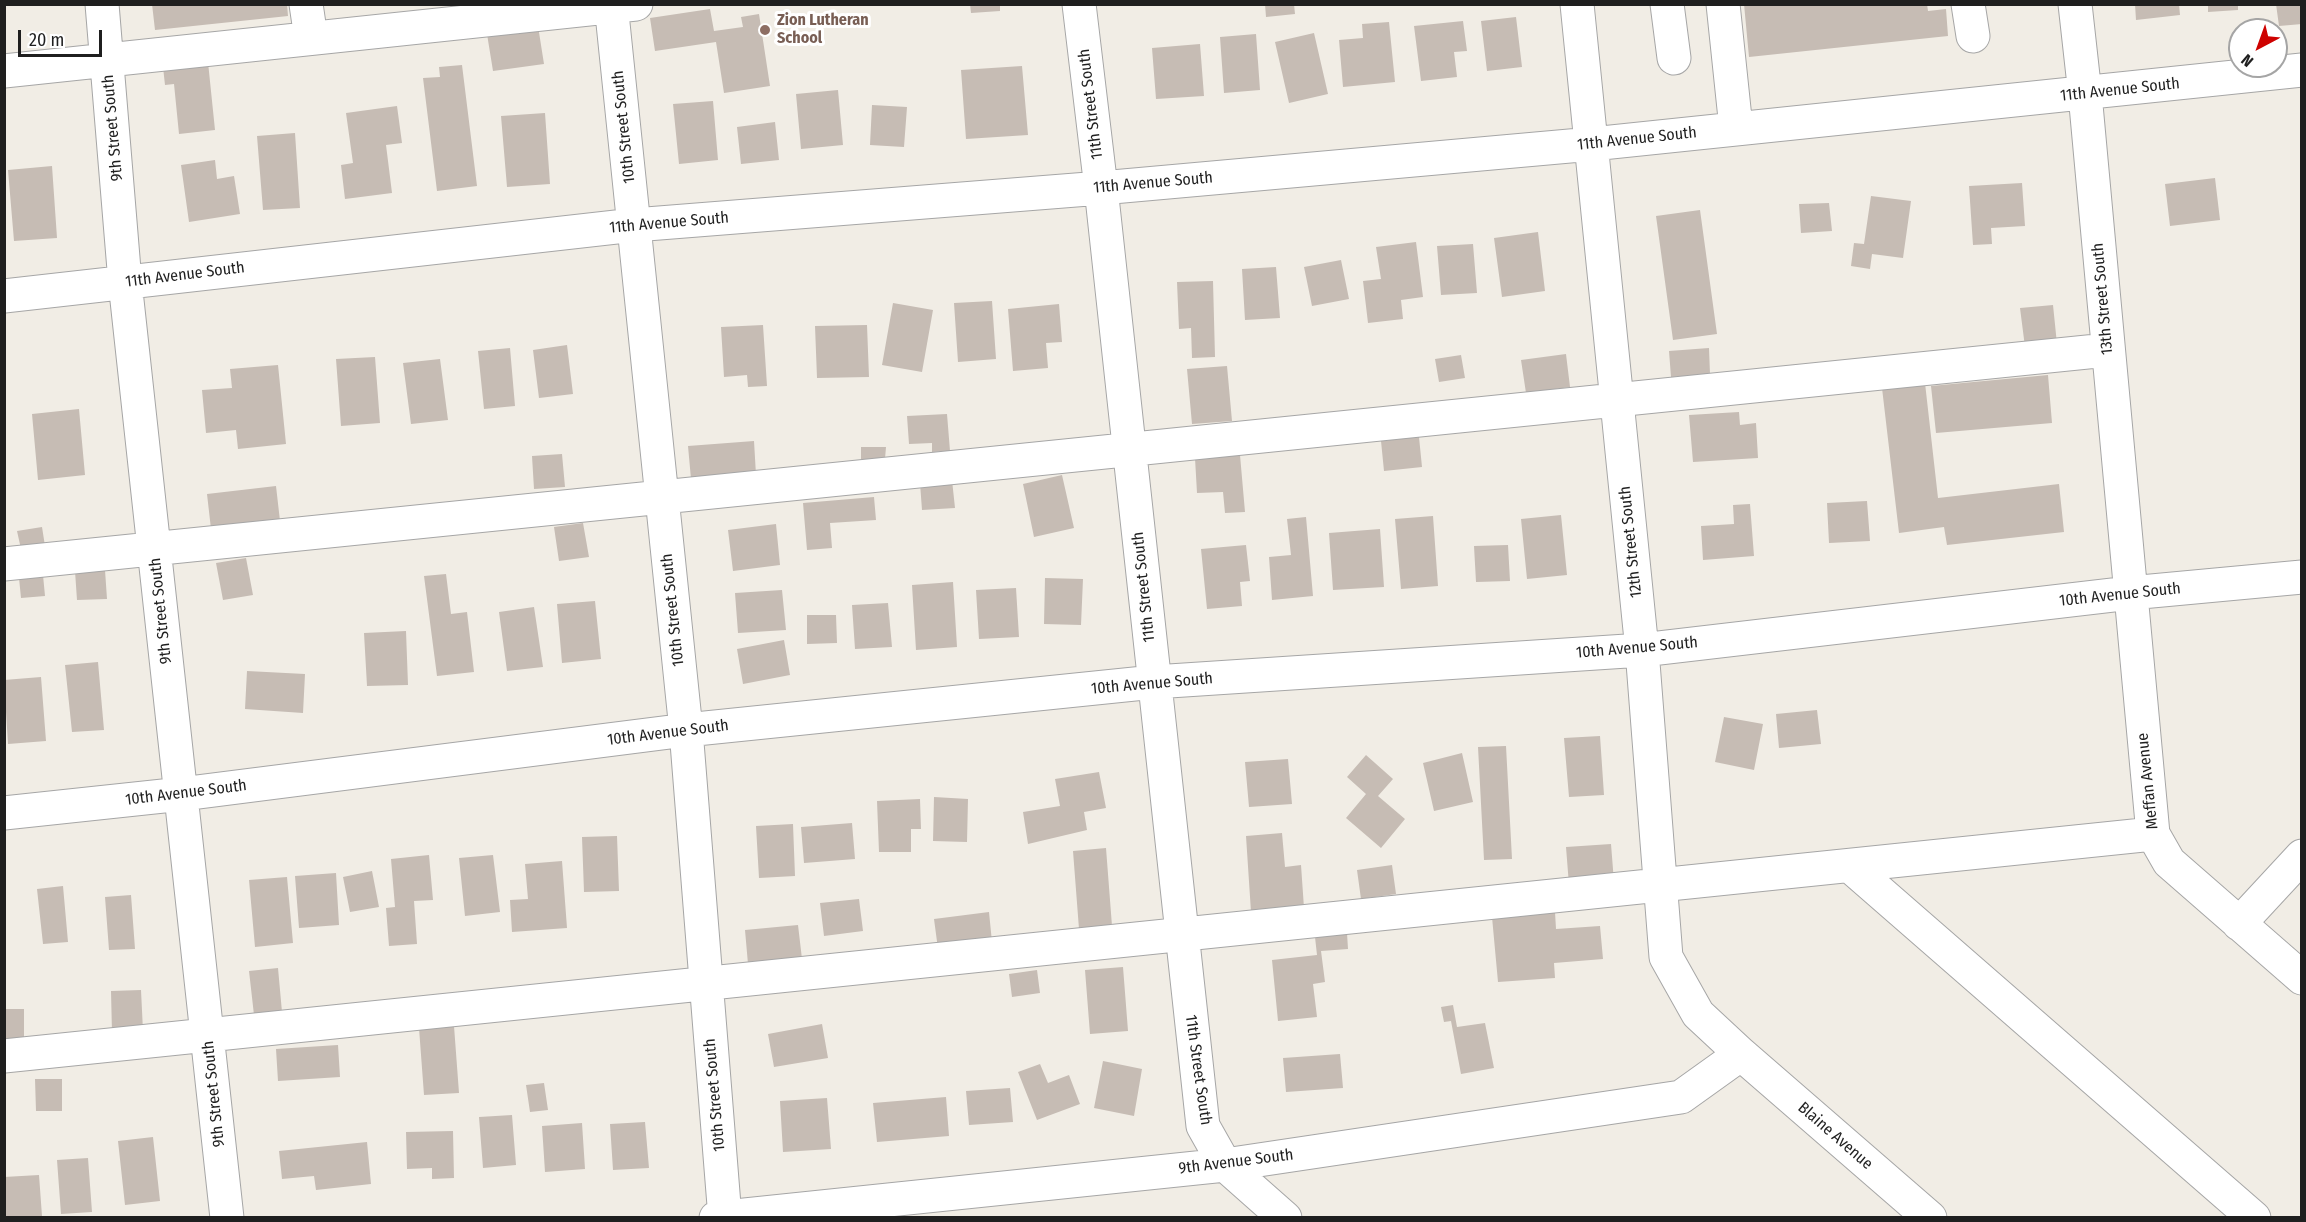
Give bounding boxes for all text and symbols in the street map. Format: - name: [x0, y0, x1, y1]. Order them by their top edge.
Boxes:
- place label: Zion Lutheran School: [777, 11, 869, 49]
- scale bar: [21, 18, 105, 56]
- north arrow: [2228, 18, 2288, 78]
- marker: Zion Lutheran School: [758, 23, 772, 37]
- text: 20 m: [29, 29, 64, 51]
- street label: 11th Street South: [1075, 48, 1107, 160]
- text: N: [2237, 50, 2257, 71]
- street label: 10th Street South: [609, 70, 639, 184]
- street label: 9th Street South: [99, 74, 127, 182]
- street label: 11th Avenue South: [2059, 74, 2181, 106]
- street label: 11th Avenue South: [1576, 123, 1698, 155]
- street label: 11th Avenue South: [1092, 168, 1214, 198]
- street label: 11th Avenue South: [608, 208, 730, 238]
- street label: 13th Street South: [2089, 242, 2117, 356]
- street label: 11th Avenue South: [124, 258, 246, 292]
- street label: 12th Street South: [1616, 485, 1646, 599]
- street label: 11th Street South: [1129, 531, 1159, 643]
- street label: 10th Street South: [658, 553, 688, 667]
- street label: 9th Street South: [146, 557, 176, 665]
- street label: 10th Avenue South: [2058, 579, 2182, 611]
- street label: 10th Avenue South: [1575, 633, 1699, 663]
- street label: 10th Avenue South: [1090, 669, 1214, 699]
- street label: 10th Avenue South: [606, 716, 730, 750]
- street label: Meffan Avenue: [2133, 732, 2163, 830]
- street label: 10th Avenue South: [124, 776, 248, 810]
- street label: 11th Street South: [1181, 1014, 1215, 1126]
- street label: 10th Street South: [700, 1038, 730, 1152]
- street label: 9th Street South: [199, 1040, 229, 1148]
- street label: Blaine Avenue: [1794, 1098, 1876, 1174]
- street label: 9th Avenue South: [1178, 1145, 1294, 1179]

